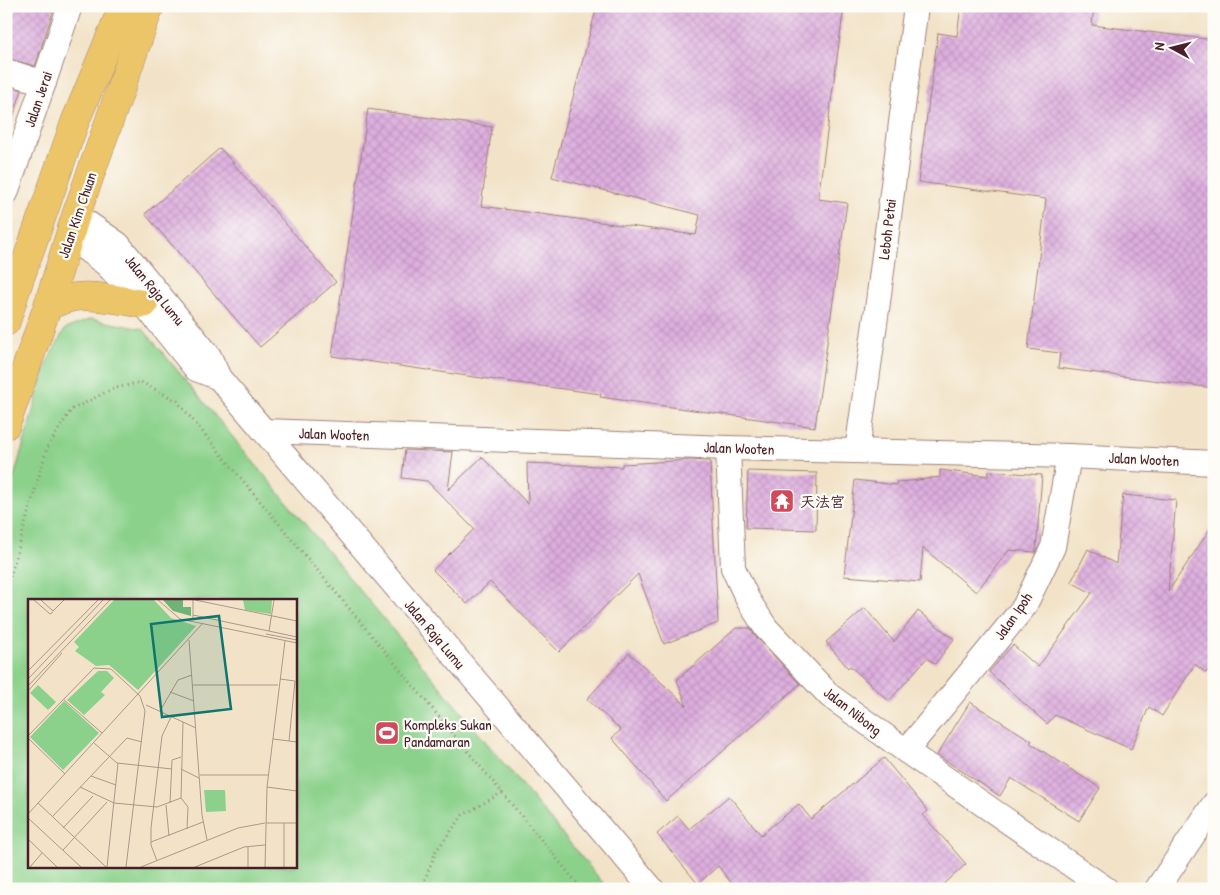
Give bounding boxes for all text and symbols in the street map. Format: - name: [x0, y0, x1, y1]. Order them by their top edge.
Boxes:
- north arrow: [1148, 22, 1198, 72]
- text: N: [1149, 41, 1169, 51]
- street label: Jalan Jerai: [19, 68, 57, 130]
- street label: Jalan Kim Chuan: [52, 169, 102, 261]
- street label: Leboh Petai: [873, 197, 901, 261]
- street label: Jalan Raja Lumu: [120, 250, 190, 330]
- street label: Jalan Wooten: [298, 422, 370, 446]
- street label: Jalan Wooten: [703, 436, 775, 460]
- street label: Jalan Wooten: [1108, 447, 1180, 471]
- temple icon: 天法宫: [769, 488, 795, 514]
- place label: 天法宫: [800, 491, 845, 512]
- street label: Jalan Ipoh: [989, 588, 1037, 644]
- street label: Jalan Raja Lumu: [400, 595, 470, 673]
- inset map: [28, 599, 296, 868]
- street label: Jalan Nibong: [820, 682, 887, 741]
- place label: Kompleks Sukan Pandamaran: [404, 714, 492, 752]
- sports icon: Kompleks Sukan Pandamaran: [374, 720, 400, 746]

